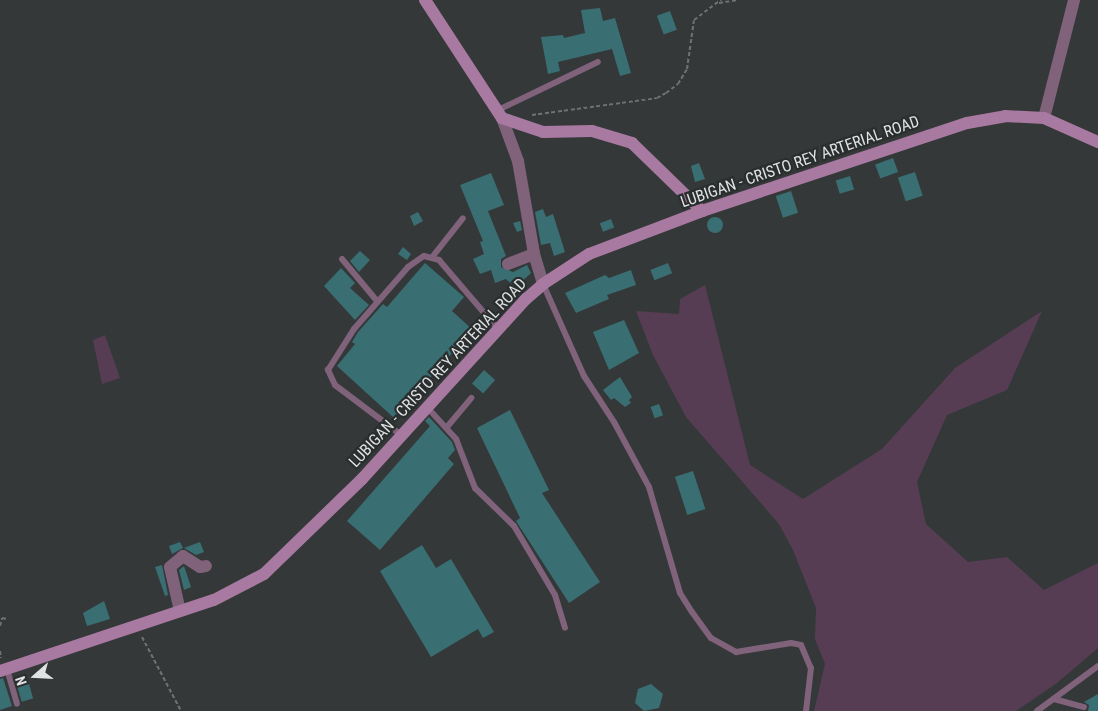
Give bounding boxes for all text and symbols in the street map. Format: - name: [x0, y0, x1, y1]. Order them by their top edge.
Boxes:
- street label: LUBIGAN - CRISTO REY ARTERIAL ROAD: [678, 112, 922, 212]
- street label: LUBIGAN - CRISTO REY ARTERIAL ROAD: [345, 275, 531, 471]
- north arrow: [10, 651, 60, 701]
- text: N: [12, 674, 30, 688]

